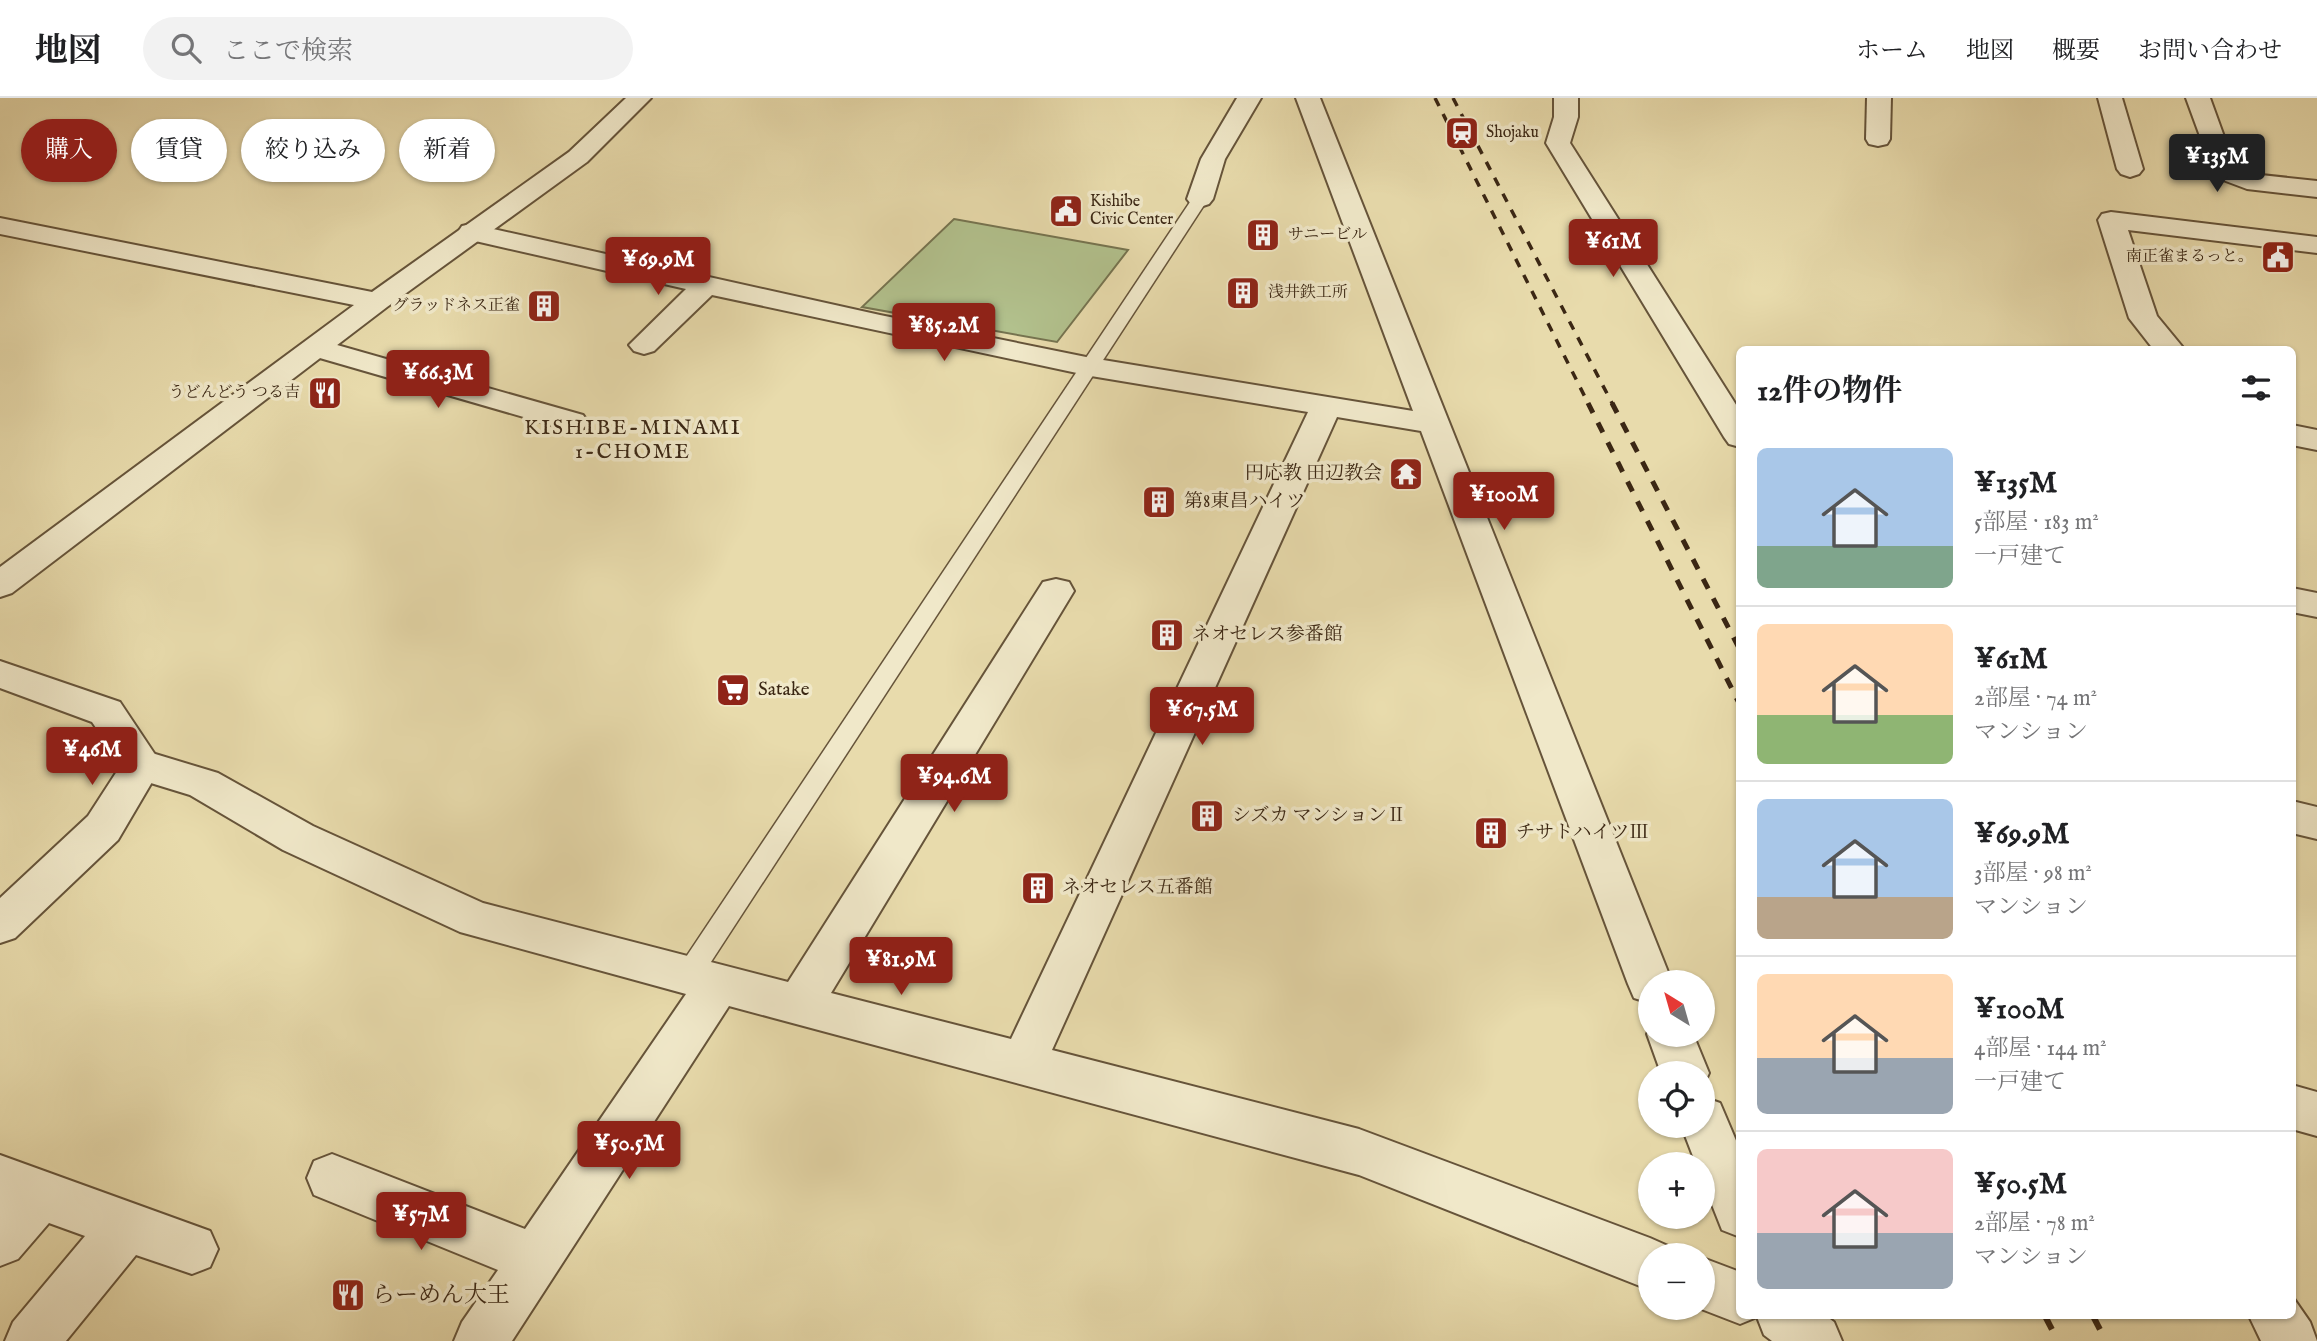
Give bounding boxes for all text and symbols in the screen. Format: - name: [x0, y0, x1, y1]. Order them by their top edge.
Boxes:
- search box: [143, 17, 633, 80]
- icon: search: [167, 29, 205, 67]
- text: 地図: [35, 31, 101, 73]
- text: ここで検索: [223, 35, 353, 68]
- text: ホーム: [1856, 36, 1928, 67]
- text: 地図: [1966, 36, 2014, 67]
- text: 概要: [2052, 36, 2100, 67]
- text: お問い合わせ: [2138, 36, 2282, 67]
- station icon: Shojaku: [1443, 114, 1481, 152]
- chip: 購入: [21, 119, 117, 182]
- chip: 賃貸: [131, 119, 227, 182]
- chip: 絞り込み: [241, 119, 385, 182]
- chip: 新着: [399, 119, 495, 182]
- place label: Shojaku: [1486, 123, 1539, 143]
- pin: ¥135M: [2168, 134, 2266, 194]
- text: ¥135M: [2185, 142, 2249, 171]
- public building icon: Kishibe Civic Center: [1047, 192, 1085, 230]
- place label: Kishibe Civic Center: [1090, 192, 1173, 230]
- building icon: サニービル: [1244, 216, 1282, 254]
- pin: ¥61M: [1572, 220, 1654, 279]
- place label: サニービル: [1288, 225, 1367, 245]
- text: ¥61M: [1585, 227, 1641, 256]
- pin: ¥69.9M: [601, 238, 715, 297]
- public building icon: 南正雀まるっと。: [2259, 238, 2297, 276]
- text: ¥69.9M: [621, 245, 695, 274]
- place label: 南正雀まるっと。: [2126, 247, 2254, 267]
- building icon: 浅井鉄工所: [1224, 274, 1262, 312]
- place label: 浅井鉄工所: [1268, 283, 1348, 303]
- building icon: グラッドネス正雀: [525, 287, 563, 325]
- place label: グラッドネス正雀: [392, 296, 520, 316]
- pin: ¥85.2M: [887, 303, 1001, 363]
- text: ¥85.2M: [908, 311, 980, 340]
- pin: ¥66.3M: [381, 350, 495, 410]
- text: ¥66.3M: [402, 358, 474, 387]
- icon: filters: [2237, 369, 2275, 407]
- text: 12件の物件: [1757, 373, 1902, 411]
- restaurant icon: うどんどう つる吉: [306, 374, 344, 412]
- place label: うどんどう つる吉: [169, 383, 300, 403]
- district label: KISHIBE-MINAMI 1-CHOME: [524, 415, 742, 466]
- temple icon: 円応教 田辺教会: [1387, 455, 1425, 493]
- place label: 円応教 田辺教会: [1245, 462, 1382, 486]
- text: ¥135M: [1974, 465, 2057, 503]
- pin: ¥100M: [1455, 472, 1553, 532]
- icon: home: [1813, 476, 1897, 560]
- text: ¥100M: [1469, 480, 1539, 509]
- building icon: 第8東昌ハイツ: [1140, 483, 1178, 521]
- place label: 第8東昌ハイツ: [1184, 490, 1305, 514]
- text: 5部屋 · 183 m²: [1974, 508, 2099, 537]
- text: 一戸建て: [1974, 542, 2066, 571]
- building icon: ネオセレス参番館: [1148, 616, 1186, 654]
- place label: ネオセレス参番館: [1192, 623, 1343, 647]
- text: ¥61M: [1974, 641, 2048, 679]
- icon: home: [1813, 652, 1897, 736]
- supermarket icon: Satake: [714, 671, 752, 709]
- place label: Satake: [758, 678, 810, 702]
- text: 2部屋 · 74 m²: [1974, 684, 2097, 713]
- pin: ¥67.5M: [1145, 688, 1259, 747]
- text: ¥67.5M: [1166, 695, 1238, 724]
- text: マンション: [1974, 718, 2088, 747]
- pin: ¥46M: [51, 728, 133, 787]
- text: ¥46M: [62, 735, 122, 764]
- pin: ¥94.6M: [897, 754, 1011, 814]
- text: ¥94.6M: [917, 762, 991, 791]
- building icon: シズカ マンションⅡ: [1188, 797, 1226, 835]
- place label: シズカ マンションⅡ: [1232, 804, 1406, 828]
- building icon: チサトハイツⅢ: [1472, 814, 1510, 852]
- text: ¥69.9M: [1974, 816, 2069, 854]
- place label: チサトハイツⅢ: [1516, 821, 1649, 845]
- icon: home: [1813, 827, 1897, 911]
- text: 3部屋 · 98 m²: [1974, 859, 2092, 888]
- building icon: ネオセレス五番館: [1019, 869, 1057, 907]
- place label: ネオセレス五番館: [1062, 876, 1213, 900]
- text: マンション: [1974, 893, 2088, 922]
- pin: ¥81.9M: [844, 937, 958, 997]
- text: ¥81.9M: [866, 945, 936, 974]
- north arrow: [1638, 970, 1715, 1046]
- map controls: [1638, 970, 1715, 1320]
- text: ¥100M: [1974, 991, 2065, 1029]
- icon: home: [1813, 1002, 1897, 1086]
- text: 4部屋 · 144 m²: [1974, 1034, 2107, 1063]
- button: locate: [1638, 1061, 1715, 1138]
- text: 一戸建て: [1974, 1068, 2066, 1097]
- pin: ¥50.5M: [572, 1122, 686, 1181]
- text: ¥50.5M: [593, 1129, 665, 1158]
- button: +: [1638, 1152, 1715, 1229]
- text: ¥50.5M: [1974, 1166, 2067, 1204]
- icon: home: [1813, 1177, 1897, 1261]
- pin: ¥57M: [380, 1192, 462, 1252]
- text: ¥57M: [392, 1200, 450, 1229]
- text: 2部屋 · 78 m²: [1974, 1209, 2095, 1238]
- button: −: [1638, 1243, 1715, 1320]
- text: マンション: [1974, 1243, 2088, 1272]
- restaurant icon: らーめん大王: [329, 1276, 367, 1314]
- place label: らーめん大王: [372, 1281, 510, 1310]

